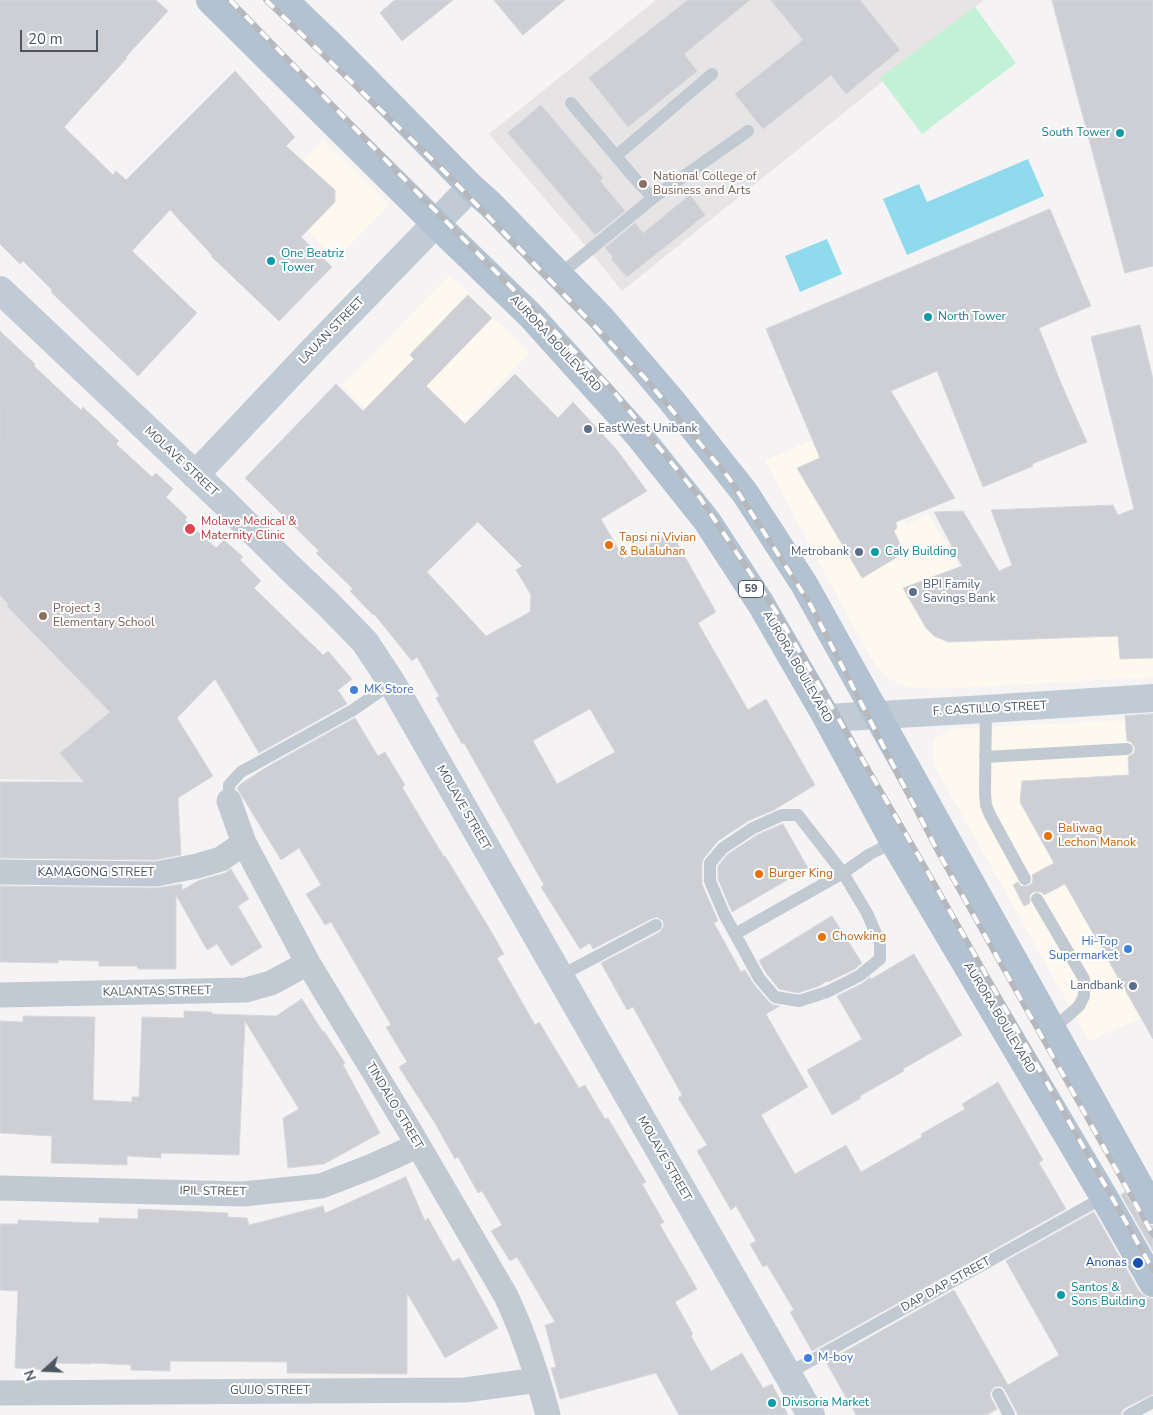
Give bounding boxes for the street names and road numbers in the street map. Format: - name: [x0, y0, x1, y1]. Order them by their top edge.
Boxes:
- street label: AURORA BOULEVARD: [506, 293, 604, 395]
- street label: LAUAN STREET: [296, 294, 368, 368]
- street label: MOLAVE STREET: [141, 424, 221, 500]
- road number: 59: [738, 580, 764, 598]
- street label: AURORA BOULEVARD: [759, 608, 835, 726]
- street label: F. CASTILLO STREET: [932, 699, 1048, 719]
- street label: MOLAVE STREET: [433, 763, 493, 853]
- street label: KAMAGONG STREET: [38, 866, 154, 880]
- street label: AURORA BOULEVARD: [960, 960, 1038, 1076]
- street label: KALANTAS STREET: [102, 984, 212, 1000]
- street label: TINDALO STREET: [362, 1060, 426, 1152]
- street label: MOLAVE STREET: [634, 1114, 694, 1204]
- street label: IPIL STREET: [179, 1184, 247, 1200]
- street label: DAP DAP STREET: [899, 1254, 993, 1316]
- street label: GUIJO STREET: [230, 1384, 310, 1398]

